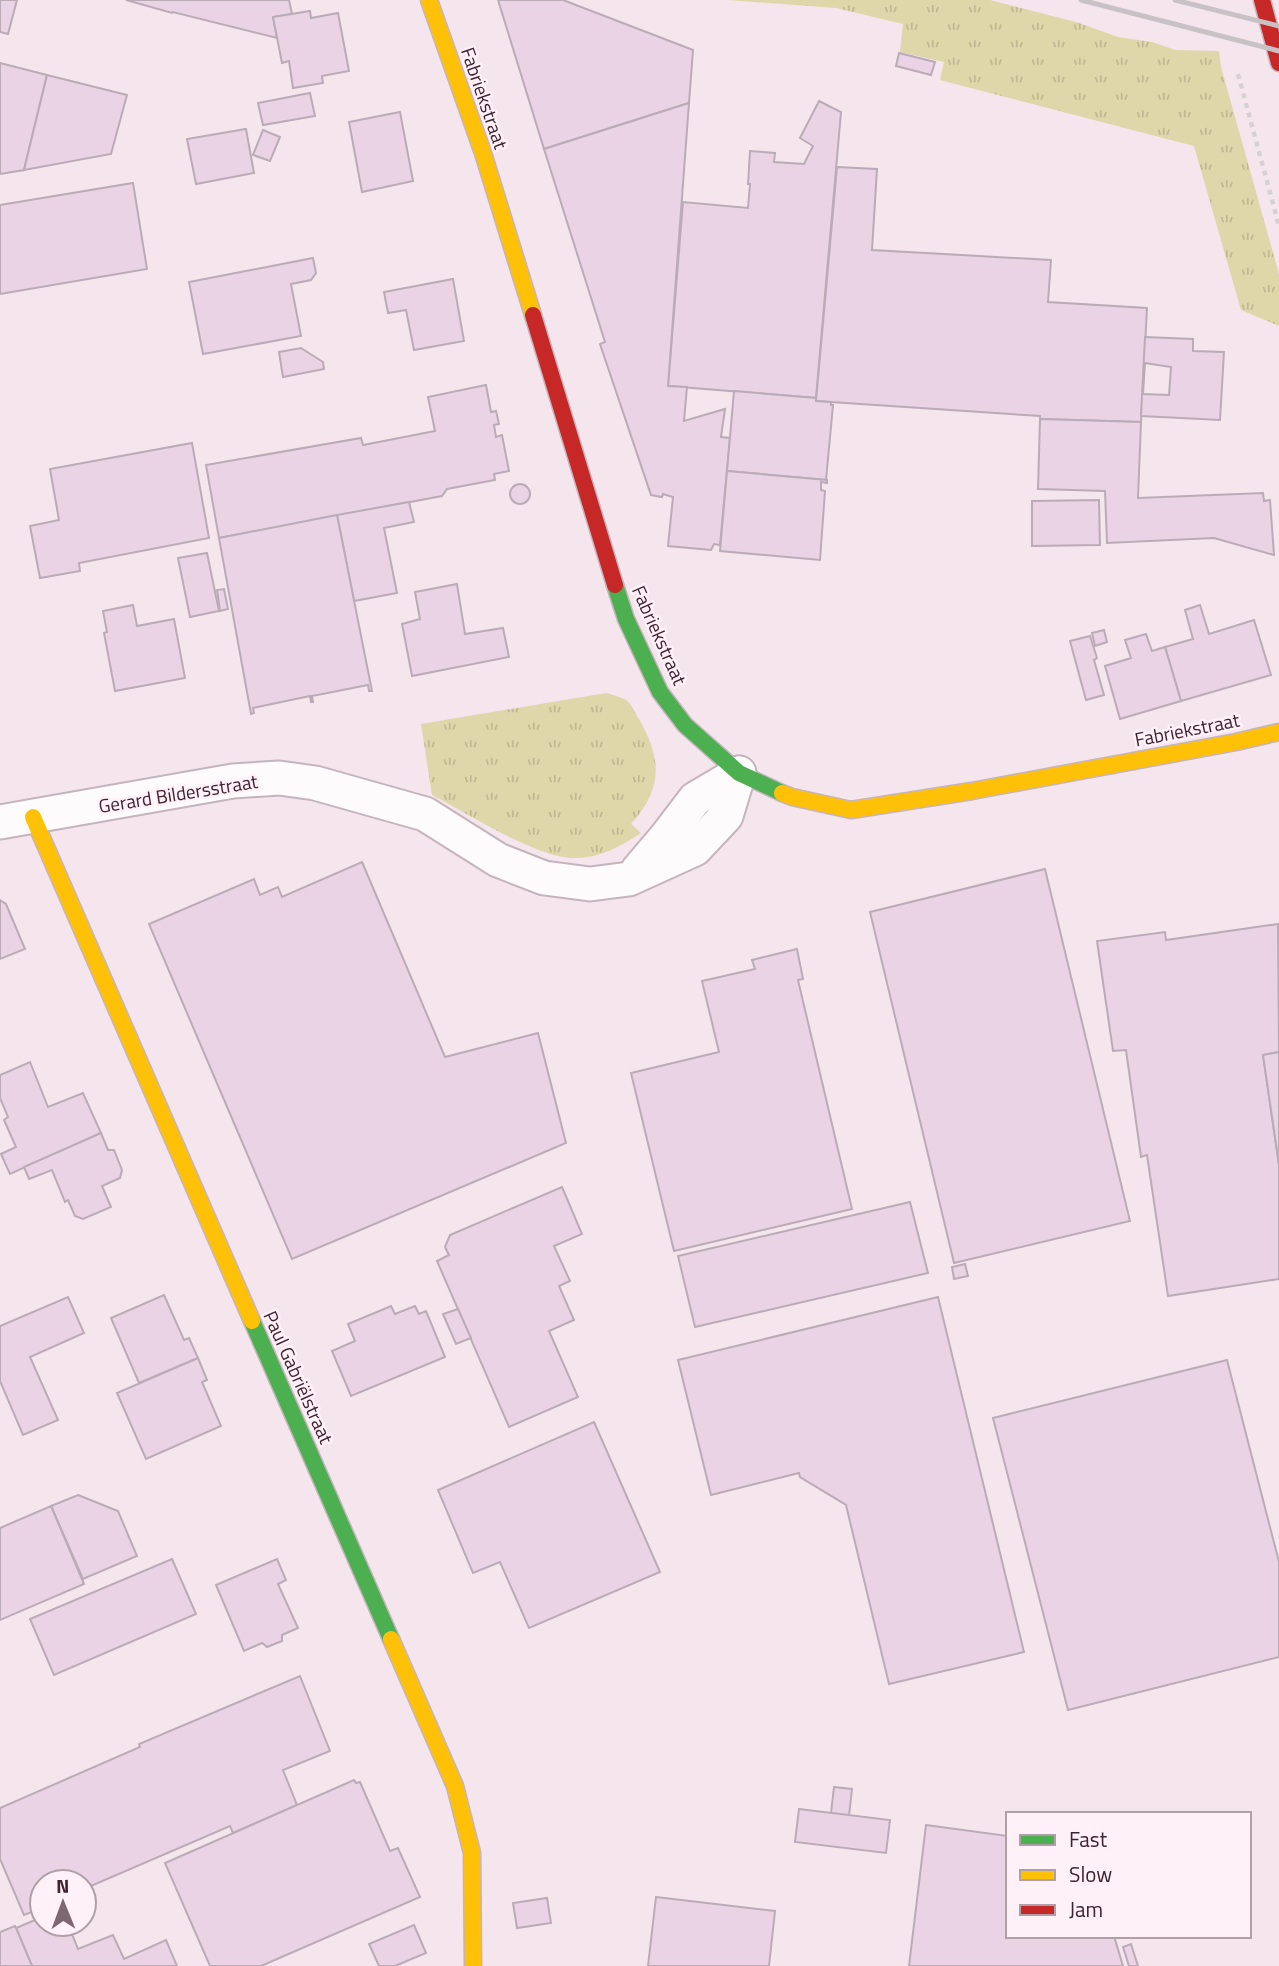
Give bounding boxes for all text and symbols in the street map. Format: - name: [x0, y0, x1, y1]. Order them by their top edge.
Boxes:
- street label: Fabriekstraat: [454, 43, 516, 153]
- street label: Fabriekstraat: [625, 581, 695, 690]
- street label: Fabriekstraat: [1132, 705, 1242, 753]
- street label: Gerard Bildersstraat: [96, 766, 260, 820]
- street label: Paul Gabriëlstraat: [257, 1306, 341, 1449]
- legend: [1006, 1812, 1251, 1938]
- text: Fast: [1069, 1823, 1108, 1855]
- text: Slow: [1069, 1858, 1112, 1890]
- north arrow: [28, 1868, 98, 1938]
- text: N: [56, 1871, 70, 1900]
- text: Jam: [1069, 1893, 1103, 1925]

